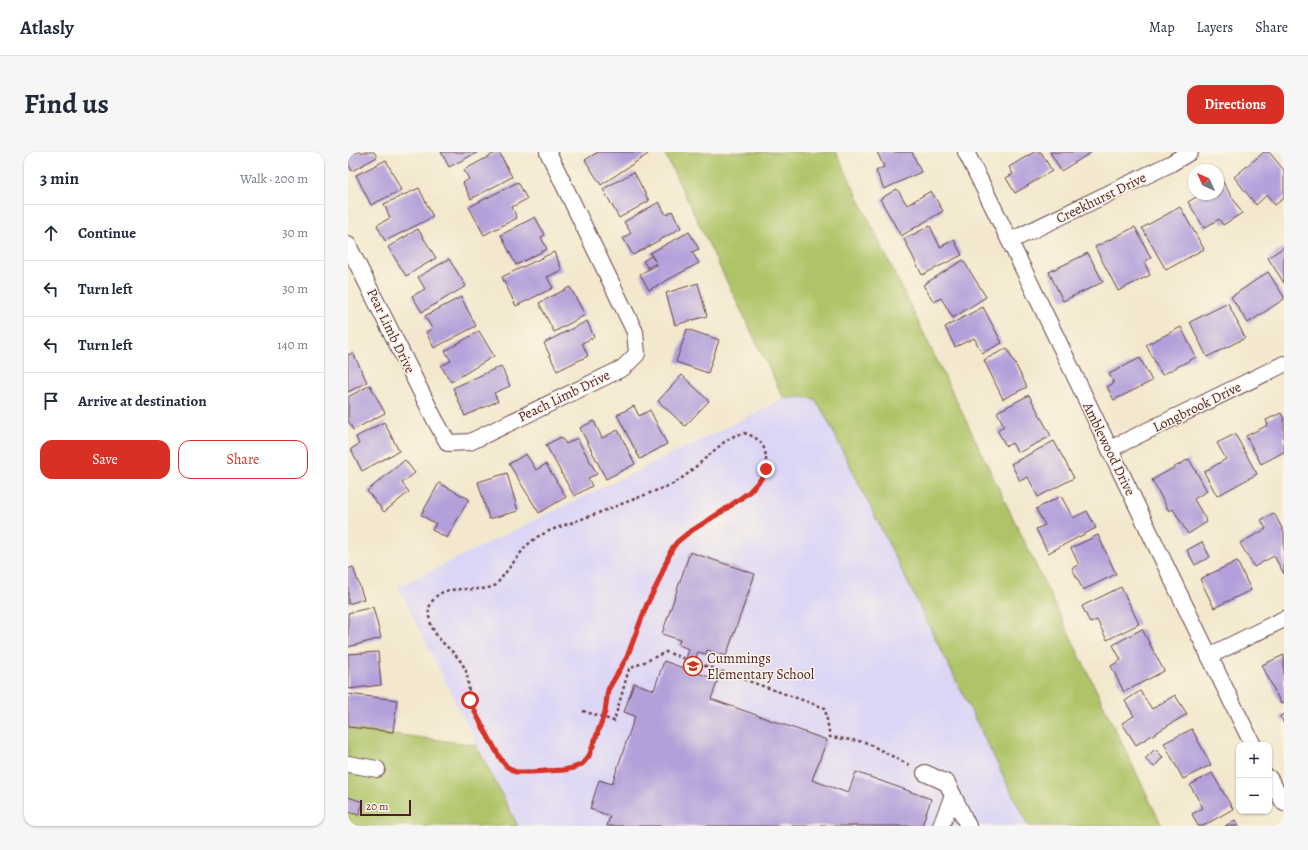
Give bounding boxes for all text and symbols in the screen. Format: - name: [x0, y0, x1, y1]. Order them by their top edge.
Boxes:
- text: Atlasly: [20, 15, 74, 41]
- text: Map: [1149, 18, 1175, 37]
- text: Layers: [1197, 18, 1233, 37]
- text: Share: [1255, 18, 1288, 37]
- text: Find us: [24, 85, 109, 123]
- button: Directions: [1187, 85, 1284, 124]
- north arrow: [1188, 164, 1224, 200]
- text: 3 min: [40, 167, 79, 190]
- street label: Creekhurst Drive: [1053, 168, 1149, 228]
- text: Walk · 200 m: [240, 170, 308, 187]
- icon: ahead: [40, 222, 62, 244]
- text: Continue: [78, 223, 136, 243]
- text: 30 m: [282, 224, 308, 241]
- icon: left: [40, 278, 62, 300]
- text: Turn left: [78, 279, 133, 299]
- text: 30 m: [282, 280, 308, 297]
- street label: Pear Limb Drive: [362, 285, 420, 377]
- icon: left: [40, 334, 62, 356]
- text: Turn left: [78, 335, 133, 355]
- text: 140 m: [277, 336, 308, 353]
- street label: Peach Limb Drive: [515, 366, 613, 426]
- street label: Longbrook Drive: [1150, 377, 1244, 437]
- icon: arrive: [40, 390, 62, 412]
- text: Arrive at destination: [78, 391, 207, 411]
- street label: Amblewood Drive: [1078, 398, 1140, 499]
- button: Save: [40, 440, 170, 479]
- button: Share: [178, 440, 308, 479]
- route end: [757, 460, 775, 478]
- place label: Cummings Elementary School: [707, 649, 815, 684]
- school or university icon: Cummings Elementary School: [682, 655, 704, 677]
- route start: [461, 691, 479, 709]
- map controls: [1236, 742, 1272, 814]
- button: +: [1236, 742, 1272, 778]
- button: −: [1236, 778, 1272, 814]
- scale bar: [360, 798, 411, 817]
- text: 20 m: [366, 799, 388, 814]

